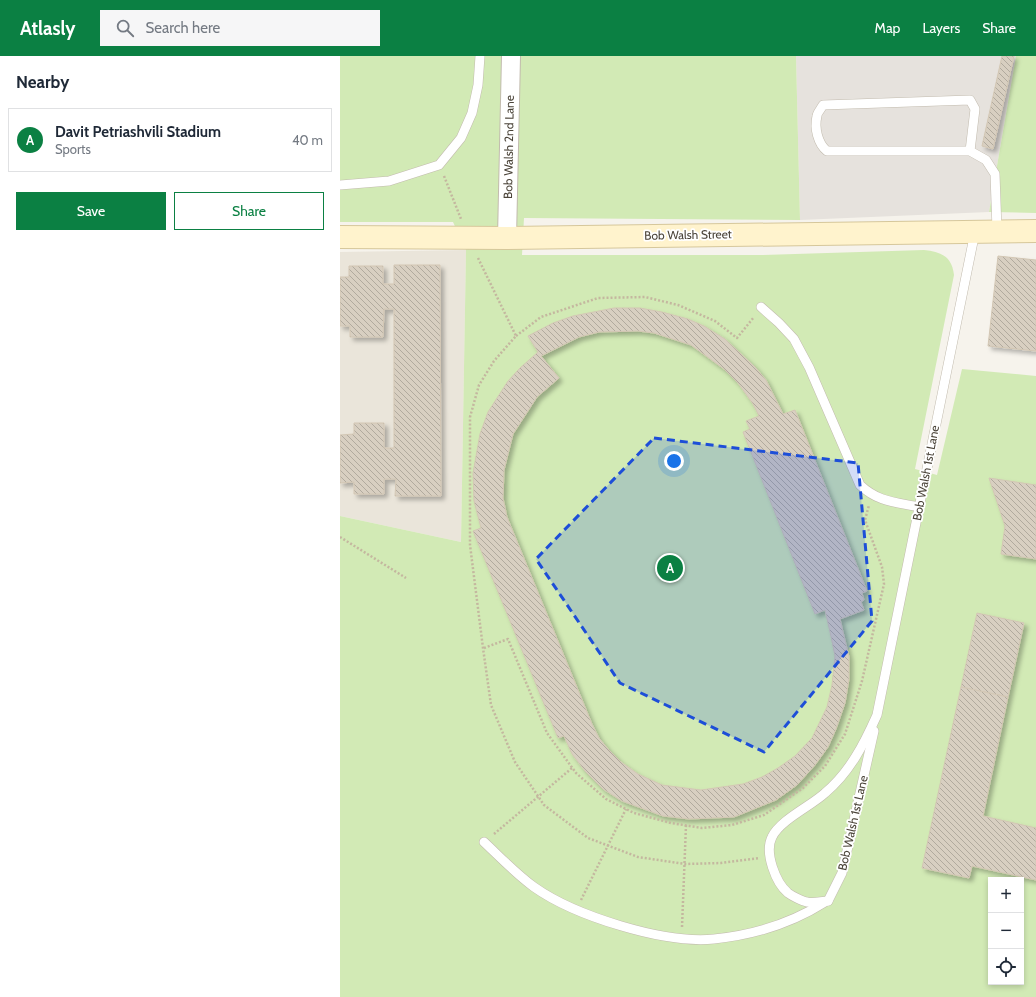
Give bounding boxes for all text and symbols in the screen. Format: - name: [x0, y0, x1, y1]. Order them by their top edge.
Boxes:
- search box: [100, 10, 380, 46]
- text: Atlasly: [20, 17, 76, 40]
- icon: search: [114, 17, 136, 39]
- text: Search here: [146, 19, 220, 37]
- text: Map: [875, 19, 900, 37]
- text: Layers: [922, 19, 960, 37]
- text: Share: [982, 19, 1016, 37]
- text: Nearby: [16, 72, 69, 92]
- street label: Bob Walsh 2nd Lane: [500, 95, 517, 199]
- text: Davit Petriashvili Stadium: [55, 123, 221, 141]
- text: A: [26, 132, 34, 148]
- text: 40 m: [292, 132, 323, 148]
- text: Sports: [55, 141, 91, 157]
- button: Save: [16, 192, 166, 230]
- button: Share: [174, 192, 324, 230]
- street label: Bob Walsh Street: [644, 226, 732, 243]
- street label: Bob Walsh 1st Lane: [909, 424, 942, 522]
- your location: [664, 451, 684, 471]
- pin: A: [657, 553, 683, 583]
- street label: Bob Walsh 1st Lane: [834, 774, 871, 872]
- map controls: [988, 877, 1024, 985]
- button: +: [988, 877, 1024, 913]
- button: −: [988, 913, 1024, 949]
- button: locate: [988, 949, 1024, 985]

